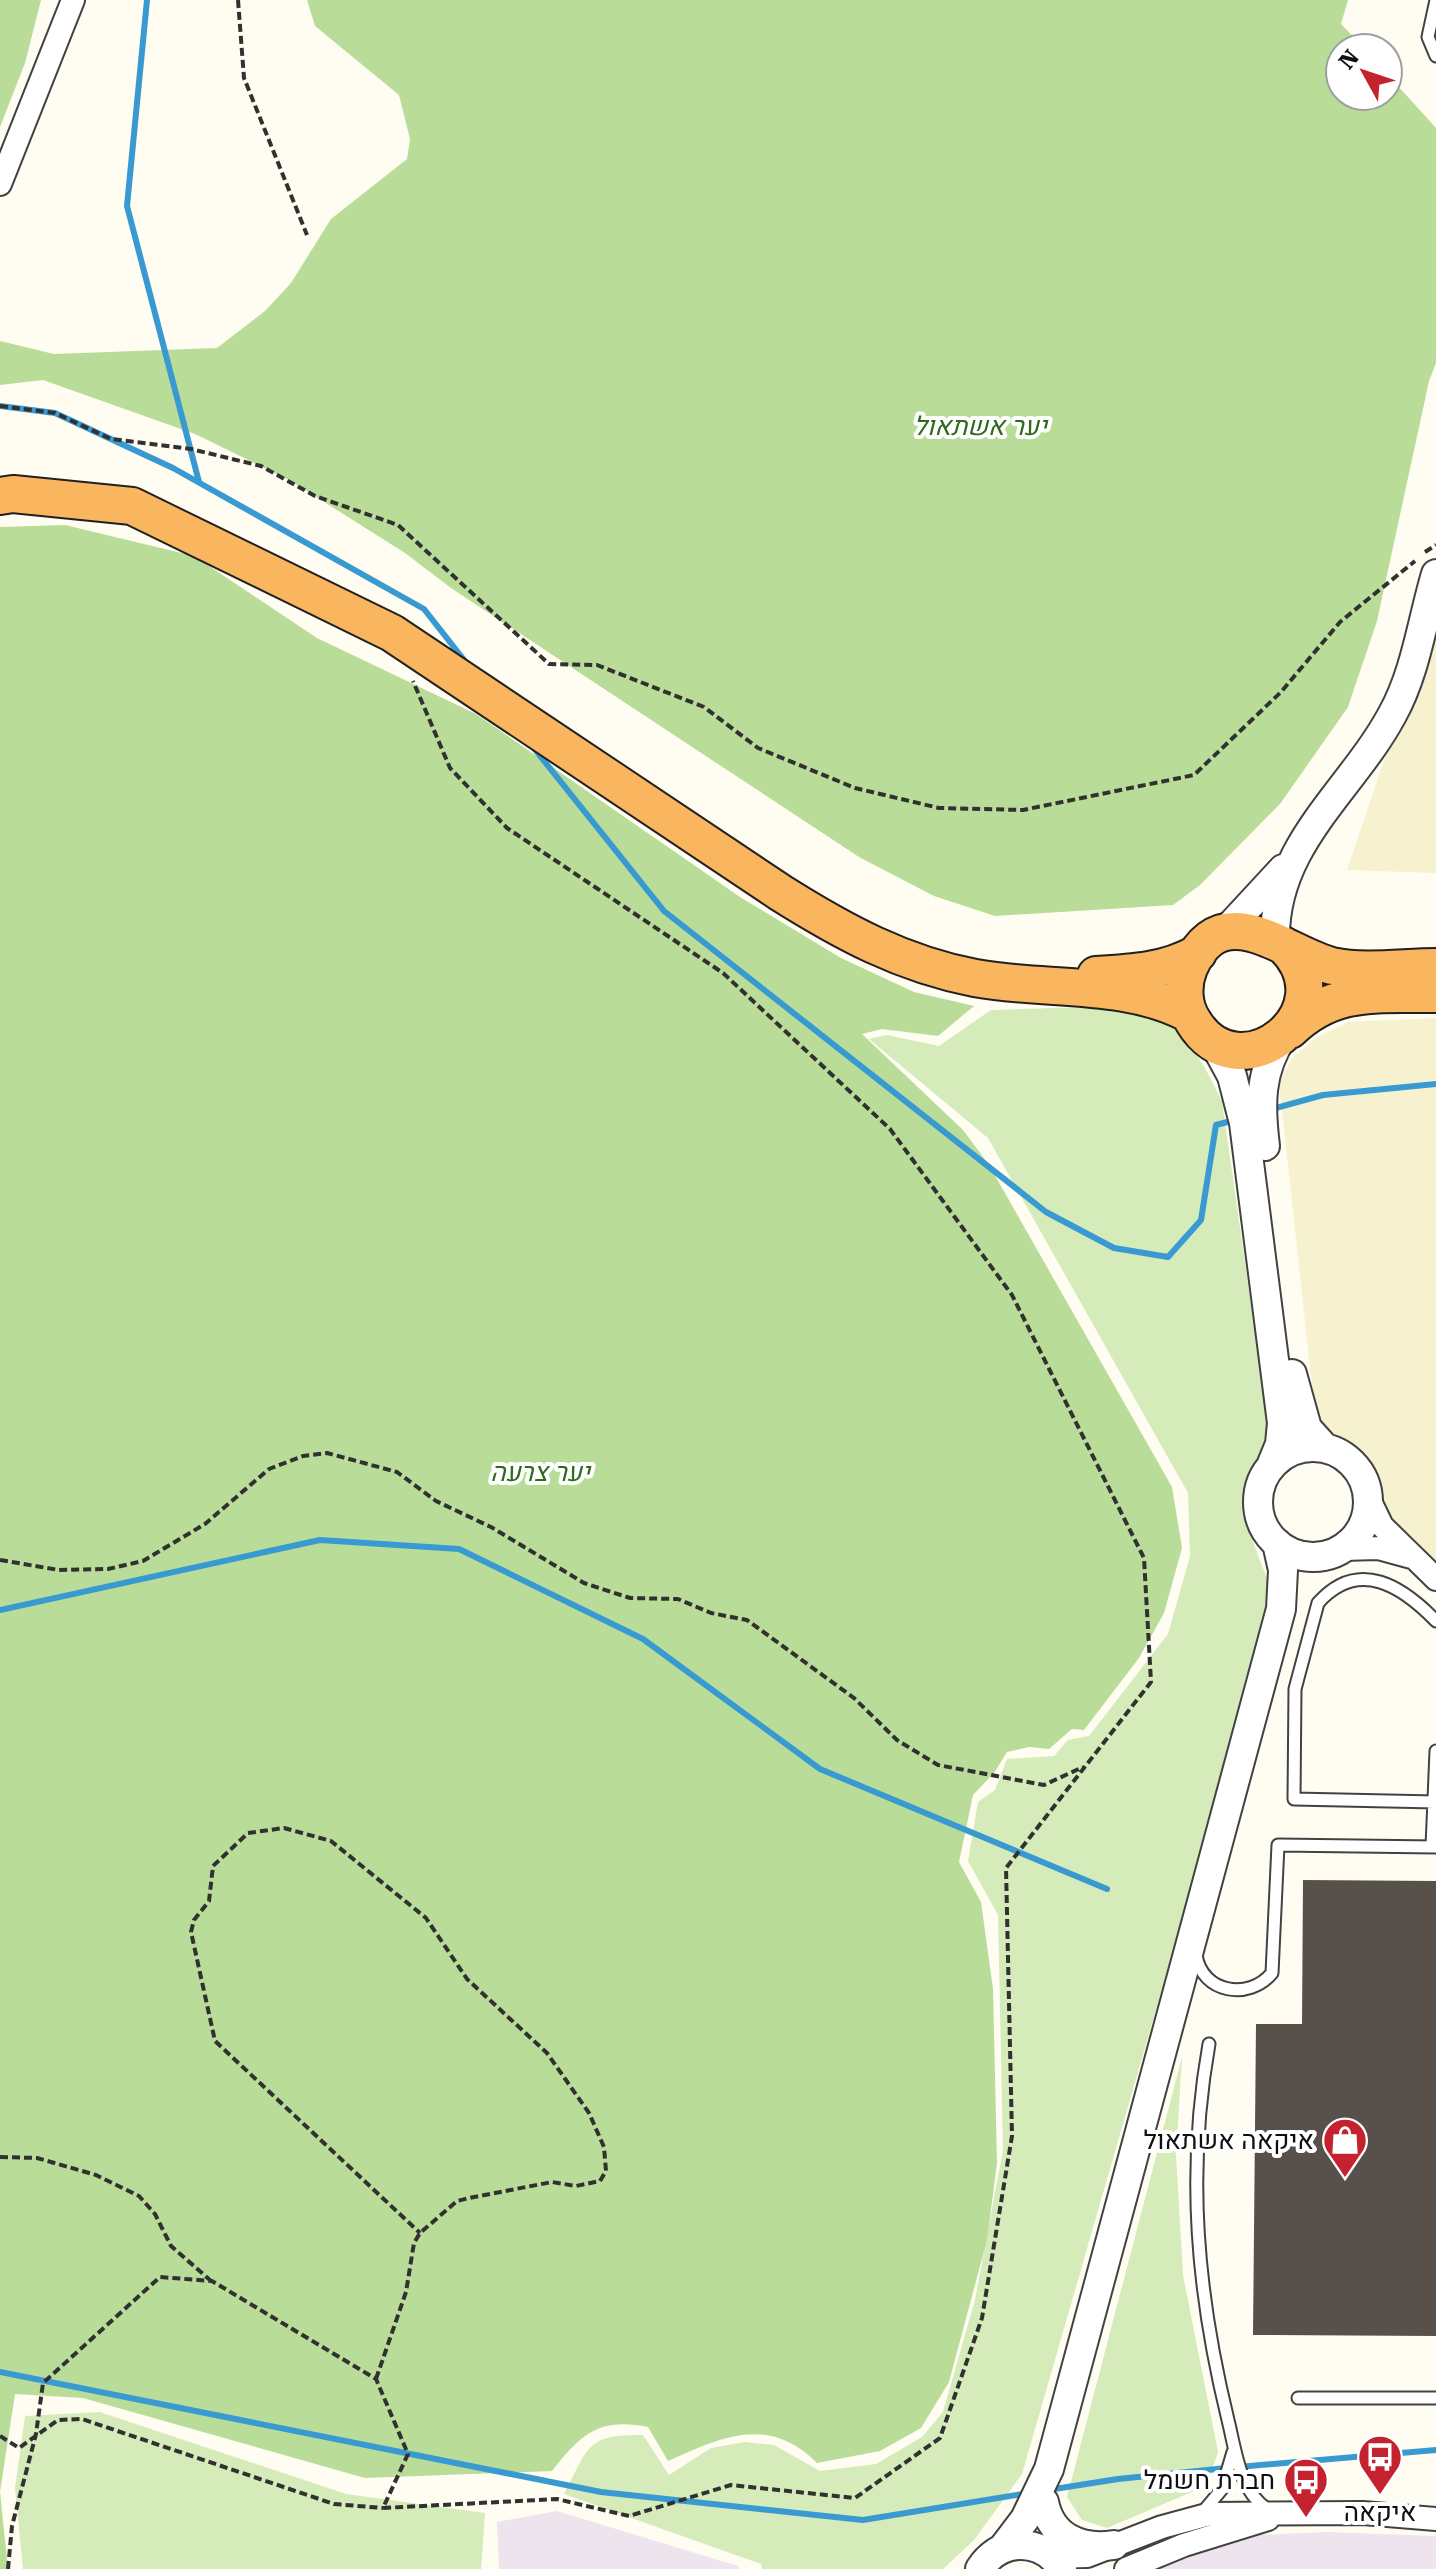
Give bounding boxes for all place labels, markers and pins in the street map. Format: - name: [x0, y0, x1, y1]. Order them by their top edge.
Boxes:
- shop icon: איקאה אשתאול: [1321, 2116, 1369, 2179]
- place label: איקאה אשתאול: [1144, 2125, 1314, 2155]
- bus stop icon: איקאה: [1356, 2433, 1404, 2496]
- bus stop icon: חברת חשמל: [1282, 2456, 1330, 2519]
- place label: חברת חשמל: [1144, 2465, 1275, 2495]
- place label: איקאה: [1344, 2497, 1416, 2527]

